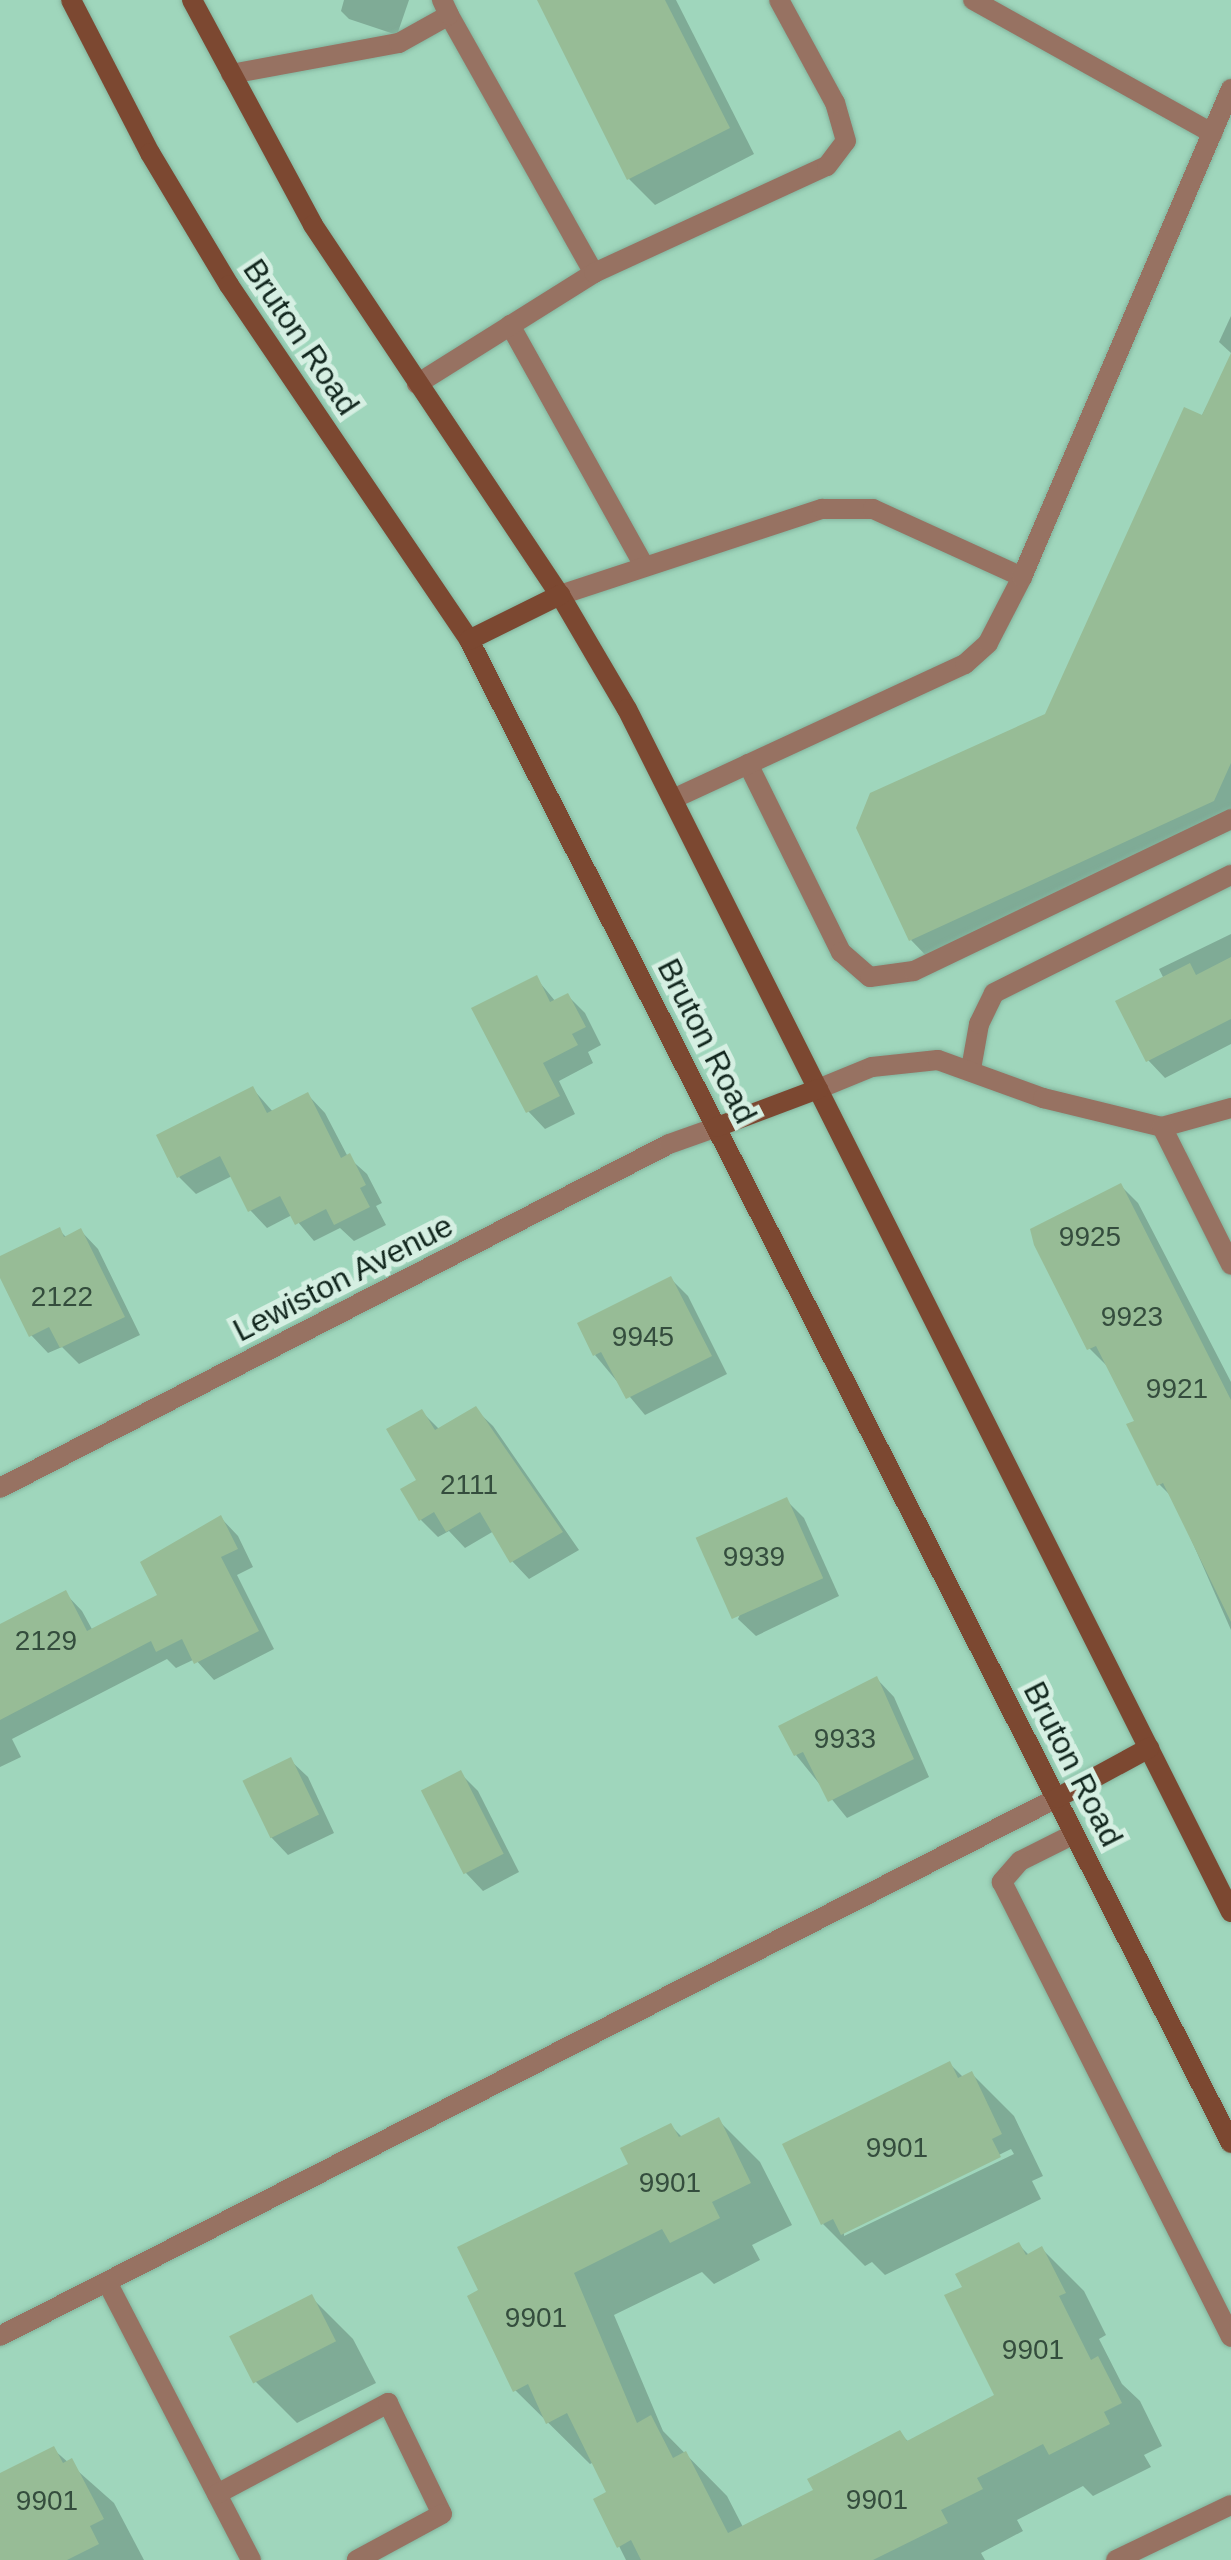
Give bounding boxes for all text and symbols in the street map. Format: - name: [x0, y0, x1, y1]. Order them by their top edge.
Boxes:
- street label: Bruton Road: [235, 252, 367, 422]
- street label: Bruton Road: [649, 952, 765, 1130]
- street label: Lewiston Avenue: [226, 1206, 460, 1350]
- house number: 9925: [1059, 1220, 1121, 1254]
- house number: 2122: [31, 1280, 93, 1314]
- house number: 9923: [1101, 1300, 1163, 1334]
- house number: 9945: [612, 1320, 674, 1354]
- house number: 9921: [1146, 1372, 1208, 1406]
- house number: 2111: [440, 1468, 498, 1502]
- house number: 9939: [723, 1540, 785, 1574]
- house number: 2129: [15, 1624, 77, 1658]
- street label: Bruton Road: [1015, 1675, 1131, 1853]
- house number: 9933: [814, 1722, 876, 1756]
- house number: 9901: [866, 2131, 928, 2165]
- house number: 9901: [639, 2166, 701, 2200]
- house number: 9901: [505, 2301, 567, 2335]
- house number: 9901: [1002, 2333, 1064, 2367]
- house number: 9901: [846, 2483, 908, 2517]
- house number: 9901: [16, 2484, 78, 2518]

